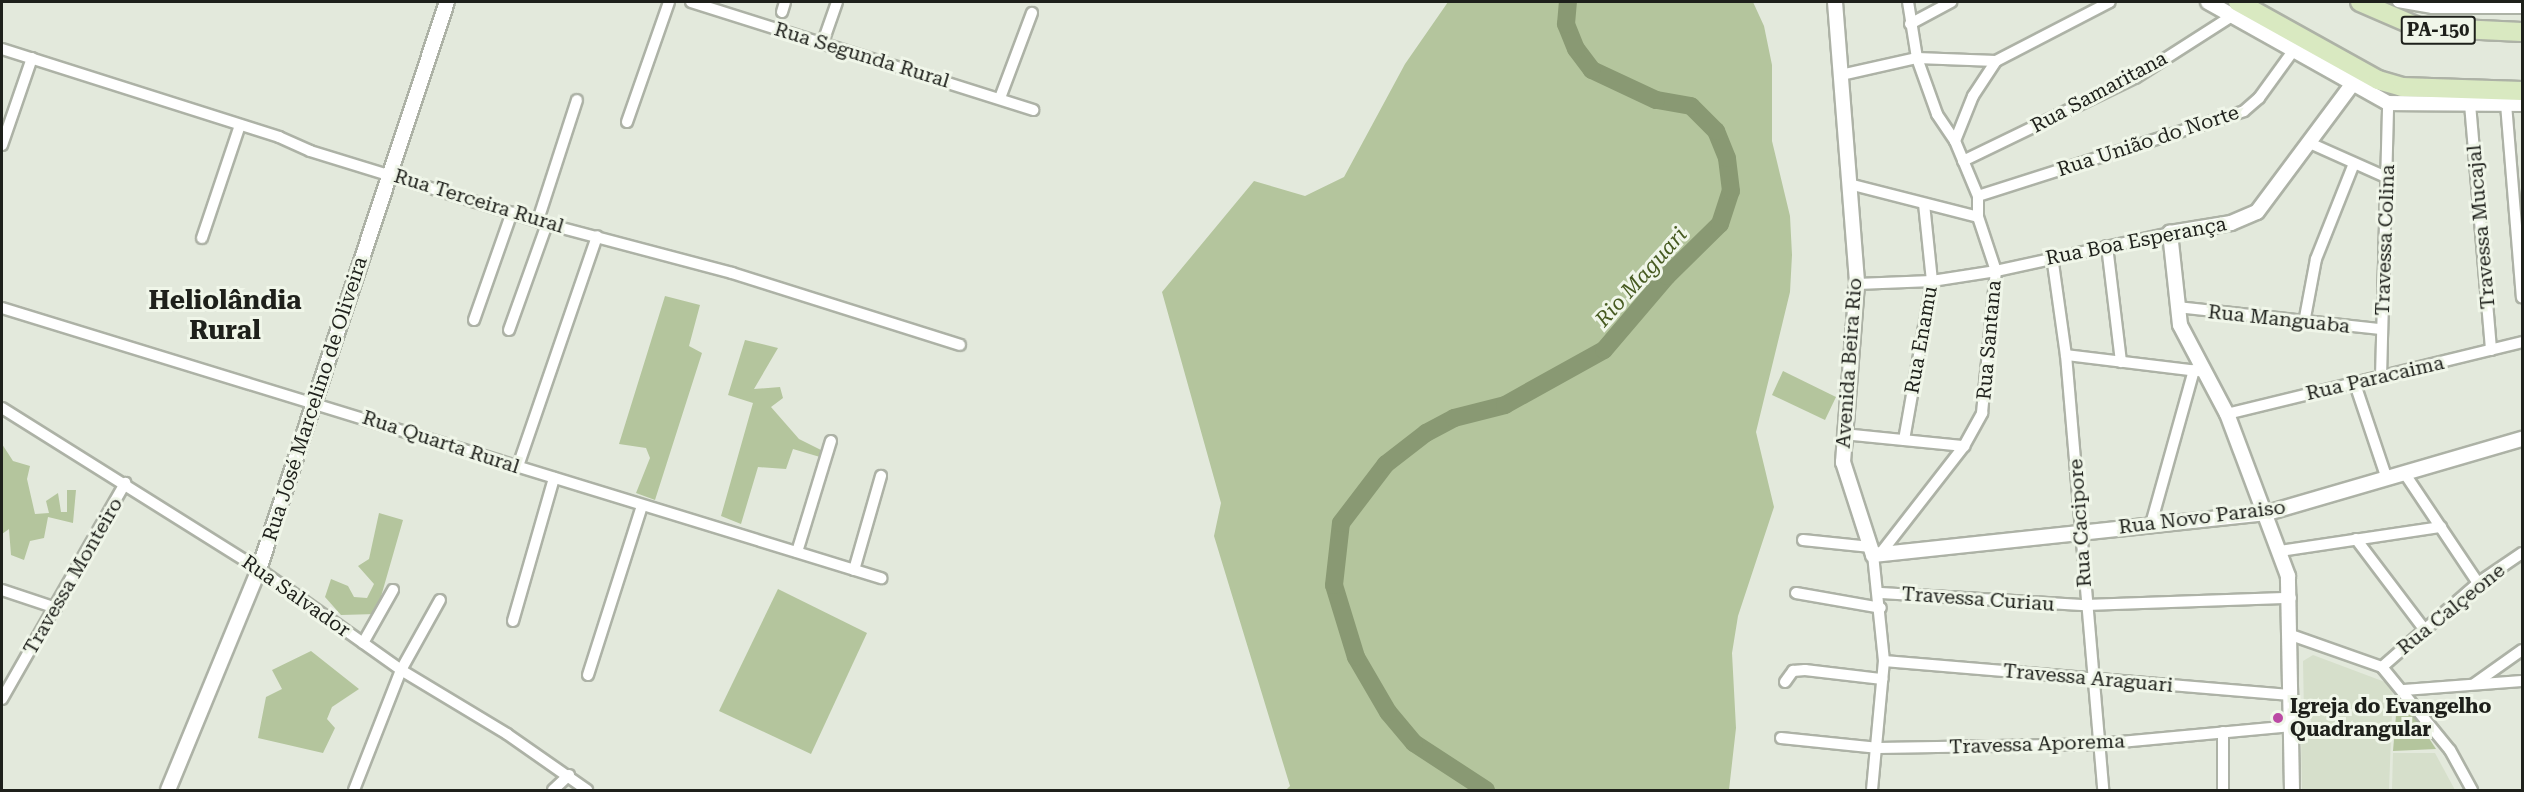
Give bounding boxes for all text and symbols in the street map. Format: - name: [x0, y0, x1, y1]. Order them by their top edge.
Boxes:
- road number: PA-150: [2400, 15, 2476, 45]
- street label: Rua Segunda Rural: [771, 17, 953, 93]
- street label: Rua Samaritana: [2027, 46, 2171, 138]
- street label: Rua União do Norte: [2054, 100, 2242, 182]
- street label: Travessa Mucajal: [2462, 144, 2500, 310]
- street label: Rua Terceira Rural: [391, 164, 567, 238]
- street label: Travessa Colina: [2370, 164, 2400, 316]
- street label: Rua Boa Esperança: [2044, 212, 2228, 270]
- water label: Rio Maguari: [1590, 222, 1692, 332]
- street label: Rua José Marcelino de Oliveira: [258, 254, 372, 544]
- street label: Avenida Beira Rio: [1831, 277, 1867, 449]
- street label: Rua Santana: [1972, 279, 2006, 401]
- street label: Rua Enamu: [1900, 284, 1942, 396]
- district label: Heliolândia Rural: [149, 285, 301, 346]
- street label: Rua Manguaba: [2207, 300, 2351, 338]
- street label: Rua Paracaima: [2304, 350, 2446, 406]
- street label: Rua Quarta Rural: [359, 405, 523, 479]
- street label: Rua Cacipore: [2064, 458, 2096, 588]
- street label: Travessa Monteiro: [18, 493, 128, 659]
- street label: Rua Novo Paraiso: [2117, 495, 2287, 539]
- street label: Rua Salvador: [237, 550, 355, 642]
- street label: Rua Calçeone: [2392, 558, 2510, 660]
- street label: Travessa Curiau: [1901, 582, 2055, 616]
- street label: Travessa Araguari: [2002, 659, 2174, 697]
- place label: Igreja do Evangelho Quadrangular: [2290, 694, 2491, 741]
- marker: Igreja do Evangelho Quadrangular: [2271, 711, 2285, 725]
- street label: Travessa Aporema: [1949, 729, 2125, 759]

